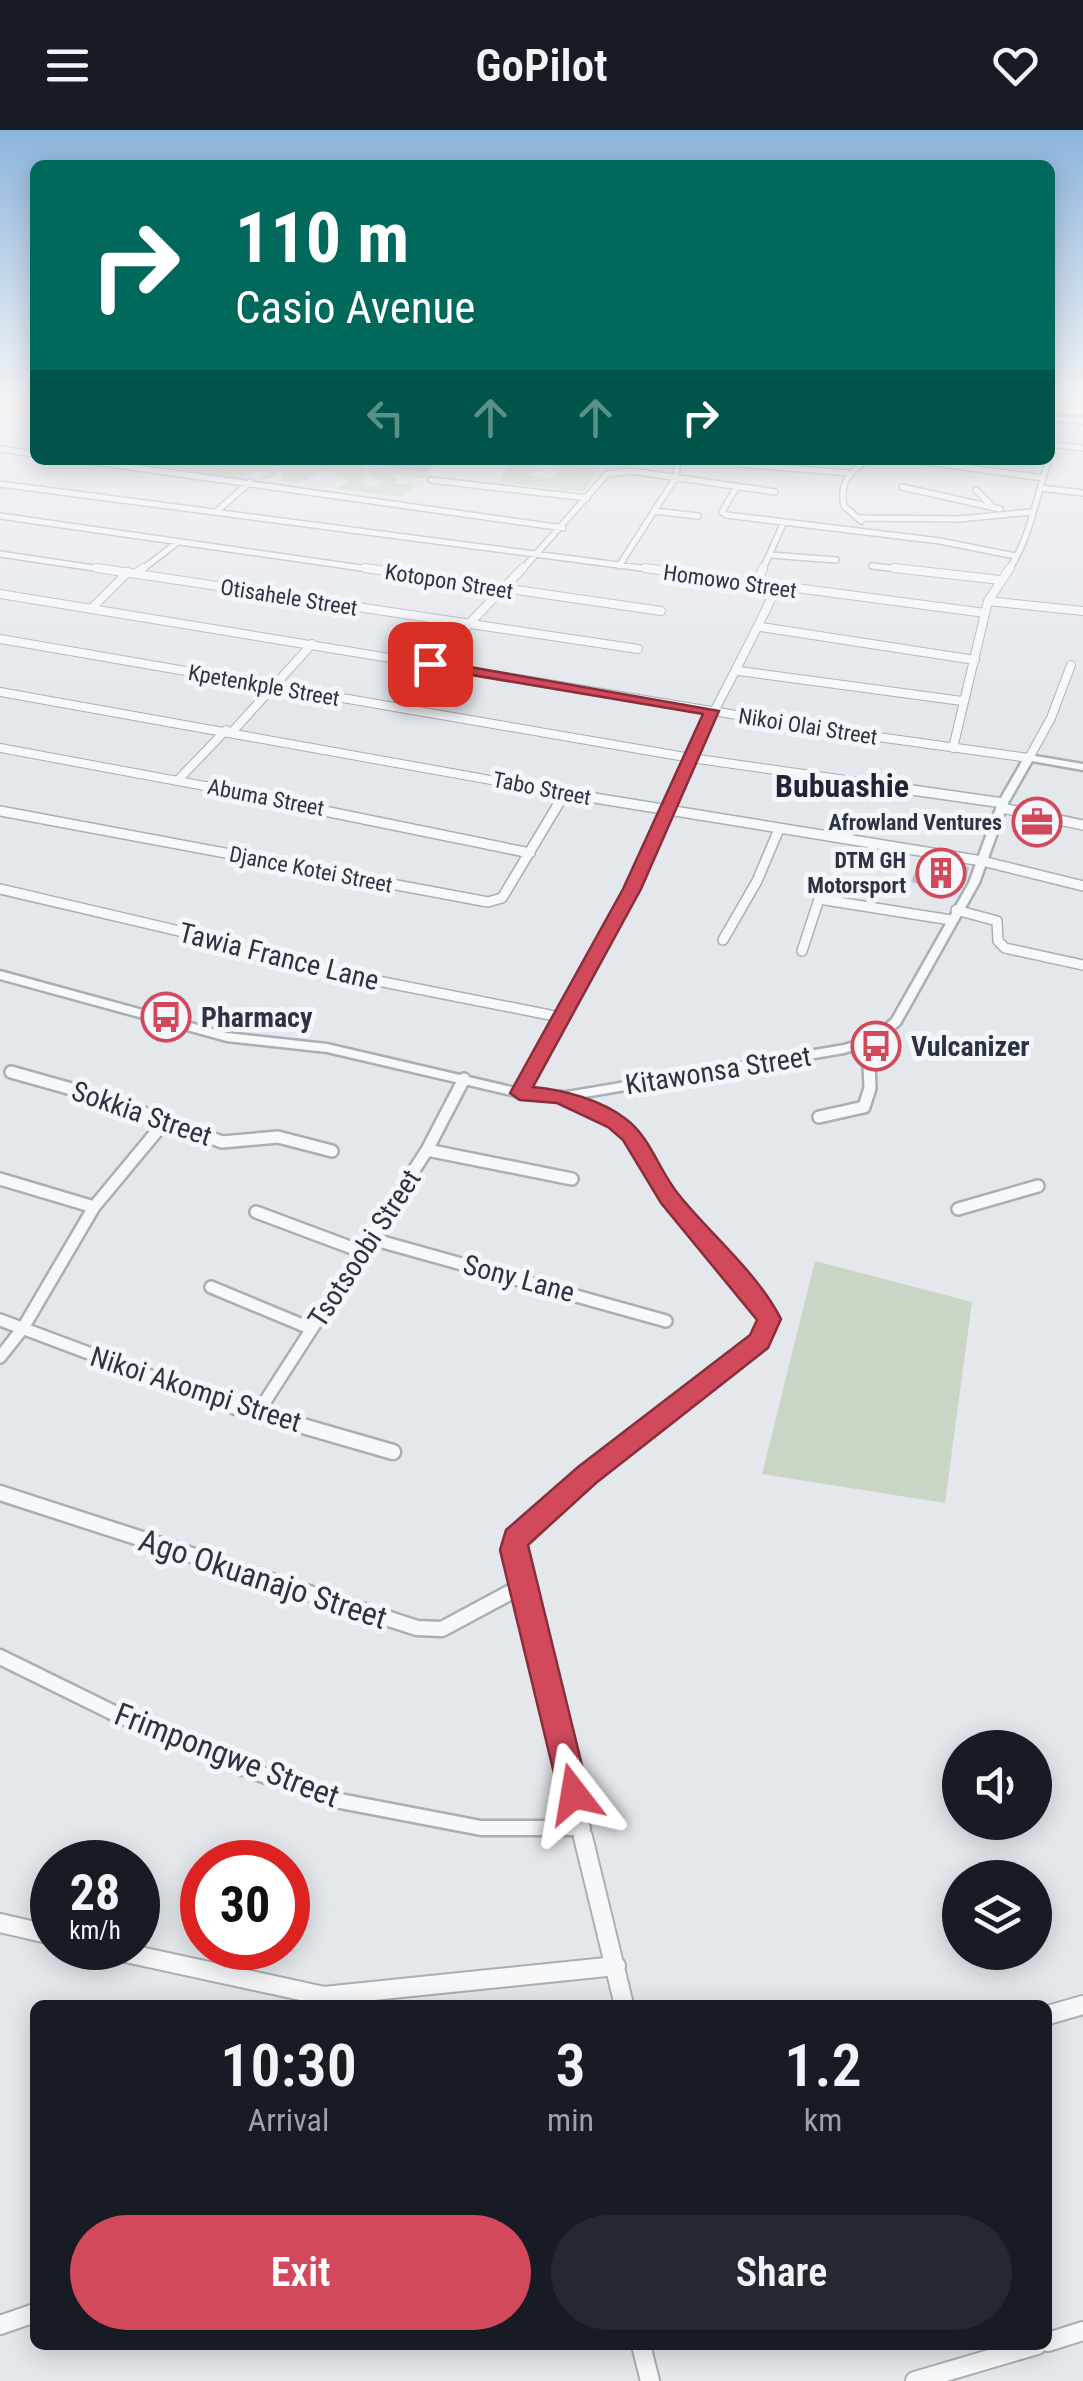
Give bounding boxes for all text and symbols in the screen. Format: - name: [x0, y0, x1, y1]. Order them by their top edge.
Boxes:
- icon: menu: [40, 38, 95, 93]
- icon: heart: [988, 38, 1043, 93]
- text: GoPilot: [475, 39, 608, 92]
- text: 110 m: [235, 197, 409, 279]
- icon: right: [70, 200, 200, 330]
- text: Casio Avenue: [235, 281, 475, 334]
- icon: left: [358, 390, 413, 445]
- icon: ahead: [463, 390, 518, 445]
- icon: ahead: [568, 390, 623, 445]
- icon: right: [673, 390, 728, 445]
- street label: Kotopon Street: [383, 559, 515, 604]
- street label: Homowo Street: [662, 560, 798, 603]
- street label: Otisahele Street: [219, 574, 359, 621]
- pin: [388, 622, 473, 707]
- icon: arrive: [403, 637, 458, 692]
- street label: Kpetenkple Street: [186, 660, 341, 711]
- street label: Nikoi Olai Street: [737, 703, 879, 750]
- street label: Tabo Street: [491, 767, 593, 810]
- district label: Bubuashie: [775, 767, 909, 805]
- street label: Abuma Street: [206, 774, 326, 821]
- office icon: Afrowland Ventures: [1011, 796, 1063, 848]
- place label: Afrowland Ventures: [828, 810, 1002, 835]
- street label: Djance Kotei Street: [227, 841, 394, 898]
- building icon: DTM GH Motorsport: [915, 847, 967, 899]
- place label: DTM GH Motorsport: [807, 848, 906, 898]
- street label: Tawia France Lane: [175, 916, 382, 997]
- bus stop icon: Pharmacy: [140, 991, 192, 1043]
- place label: Pharmacy: [201, 1001, 313, 1034]
- bus stop icon: Vulcanizer: [850, 1020, 902, 1072]
- place label: Vulcanizer: [911, 1030, 1030, 1063]
- street label: Kitawonsa Street: [623, 1040, 813, 1101]
- street label: Sokkia Street: [68, 1074, 216, 1153]
- street label: Tsotsoobi Street: [301, 1163, 428, 1333]
- street label: Sony Lane: [460, 1248, 578, 1309]
- street label: Nikoi Akompi Street: [86, 1340, 305, 1439]
- street label: Ago Okuanajo Street: [134, 1521, 392, 1637]
- street label: Frimpongwe Street: [109, 1695, 345, 1815]
- map controls: [942, 1730, 1052, 1970]
- button: sound: [942, 1730, 1052, 1840]
- position arrow: [522, 1742, 626, 1846]
- speed limit sign: 30: [180, 1840, 310, 1970]
- button: layers: [942, 1860, 1052, 1970]
- text: 28: [70, 1864, 120, 1922]
- text: km/h: [69, 1916, 121, 1945]
- text: 10:30: [220, 2030, 357, 2101]
- text: 3: [555, 2030, 586, 2101]
- text: 1.2: [784, 2030, 862, 2101]
- text: Arrival: [248, 2101, 329, 2139]
- text: min: [547, 2101, 594, 2139]
- text: km: [804, 2101, 842, 2139]
- button: Exit: [70, 2215, 531, 2330]
- button: Share: [551, 2215, 1012, 2330]

